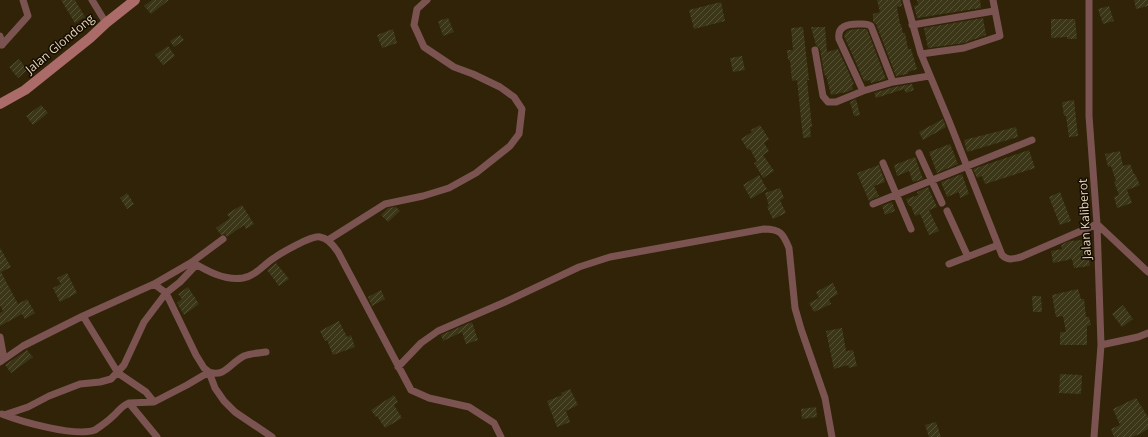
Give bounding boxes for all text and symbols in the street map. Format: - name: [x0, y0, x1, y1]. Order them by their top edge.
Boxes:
- street label: Jalan Glondong: [21, 10, 98, 78]
- street label: Jalan Kaliberot: [1074, 178, 1095, 261]

